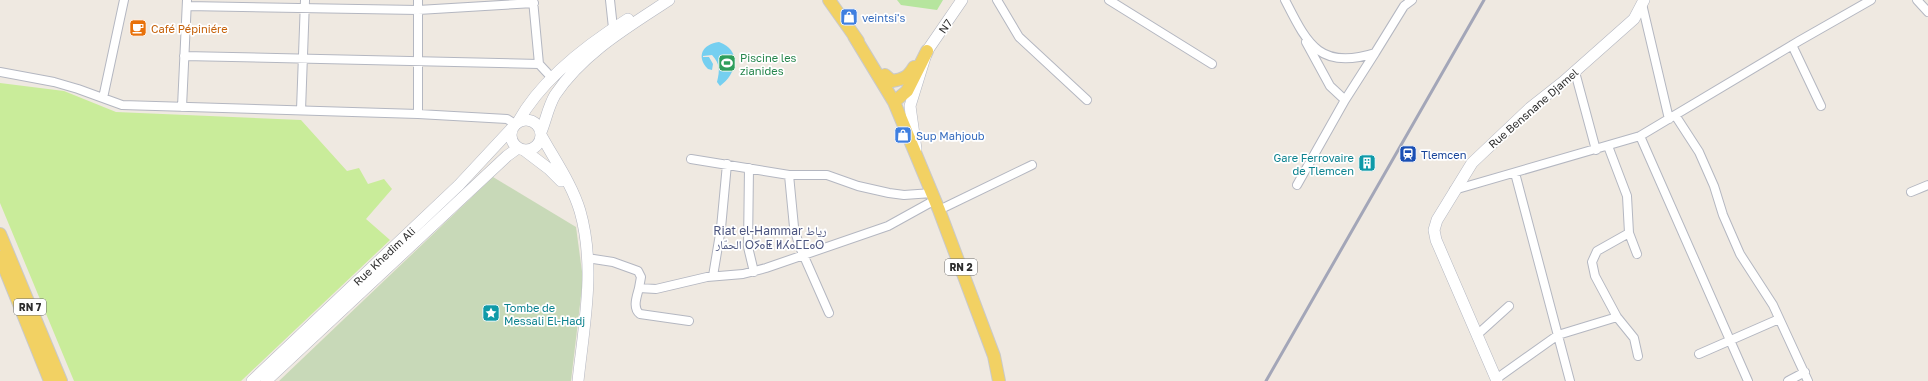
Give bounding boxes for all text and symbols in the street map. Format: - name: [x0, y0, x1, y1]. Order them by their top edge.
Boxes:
- shop icon: veintsi's: [839, 7, 859, 27]
- place label: veintsi's: [862, 11, 906, 24]
- street label: N7: [936, 16, 954, 36]
- cafe icon: Café Pépiniére: [128, 18, 148, 38]
- place label: Café Pépiniére: [151, 22, 228, 35]
- place label: Piscine les zianides: [740, 51, 797, 77]
- sports icon: Piscine les zianides: [717, 53, 737, 73]
- street label: Rue Bensnane Djamel: [1485, 65, 1581, 151]
- shop icon: Sup Mahjoub: [893, 125, 913, 145]
- place label: Sup Mahjoub: [916, 129, 985, 142]
- station icon: Tlemcen: [1398, 144, 1418, 164]
- place label: Tlemcen: [1421, 148, 1467, 161]
- place label: Gare Ferrovaire de Tlemcen: [1274, 151, 1354, 177]
- building icon: Gare Ferrovaire de Tlemcen: [1357, 153, 1377, 173]
- district label: Riat el-Hammar رياط الحمّار ⵔⵢⴰⵟ ⵍⵃⴰⵎⵎⴰⵔ: [713, 223, 827, 252]
- street label: Rue Khedim Ali: [350, 224, 418, 288]
- road number: RN 2: [945, 259, 977, 275]
- road number: RN 7: [14, 299, 46, 315]
- place label: Tombe de Messali El-Hadj: [504, 301, 585, 327]
- place icon: Tombe de Messali El-Hadj: [481, 303, 501, 323]

